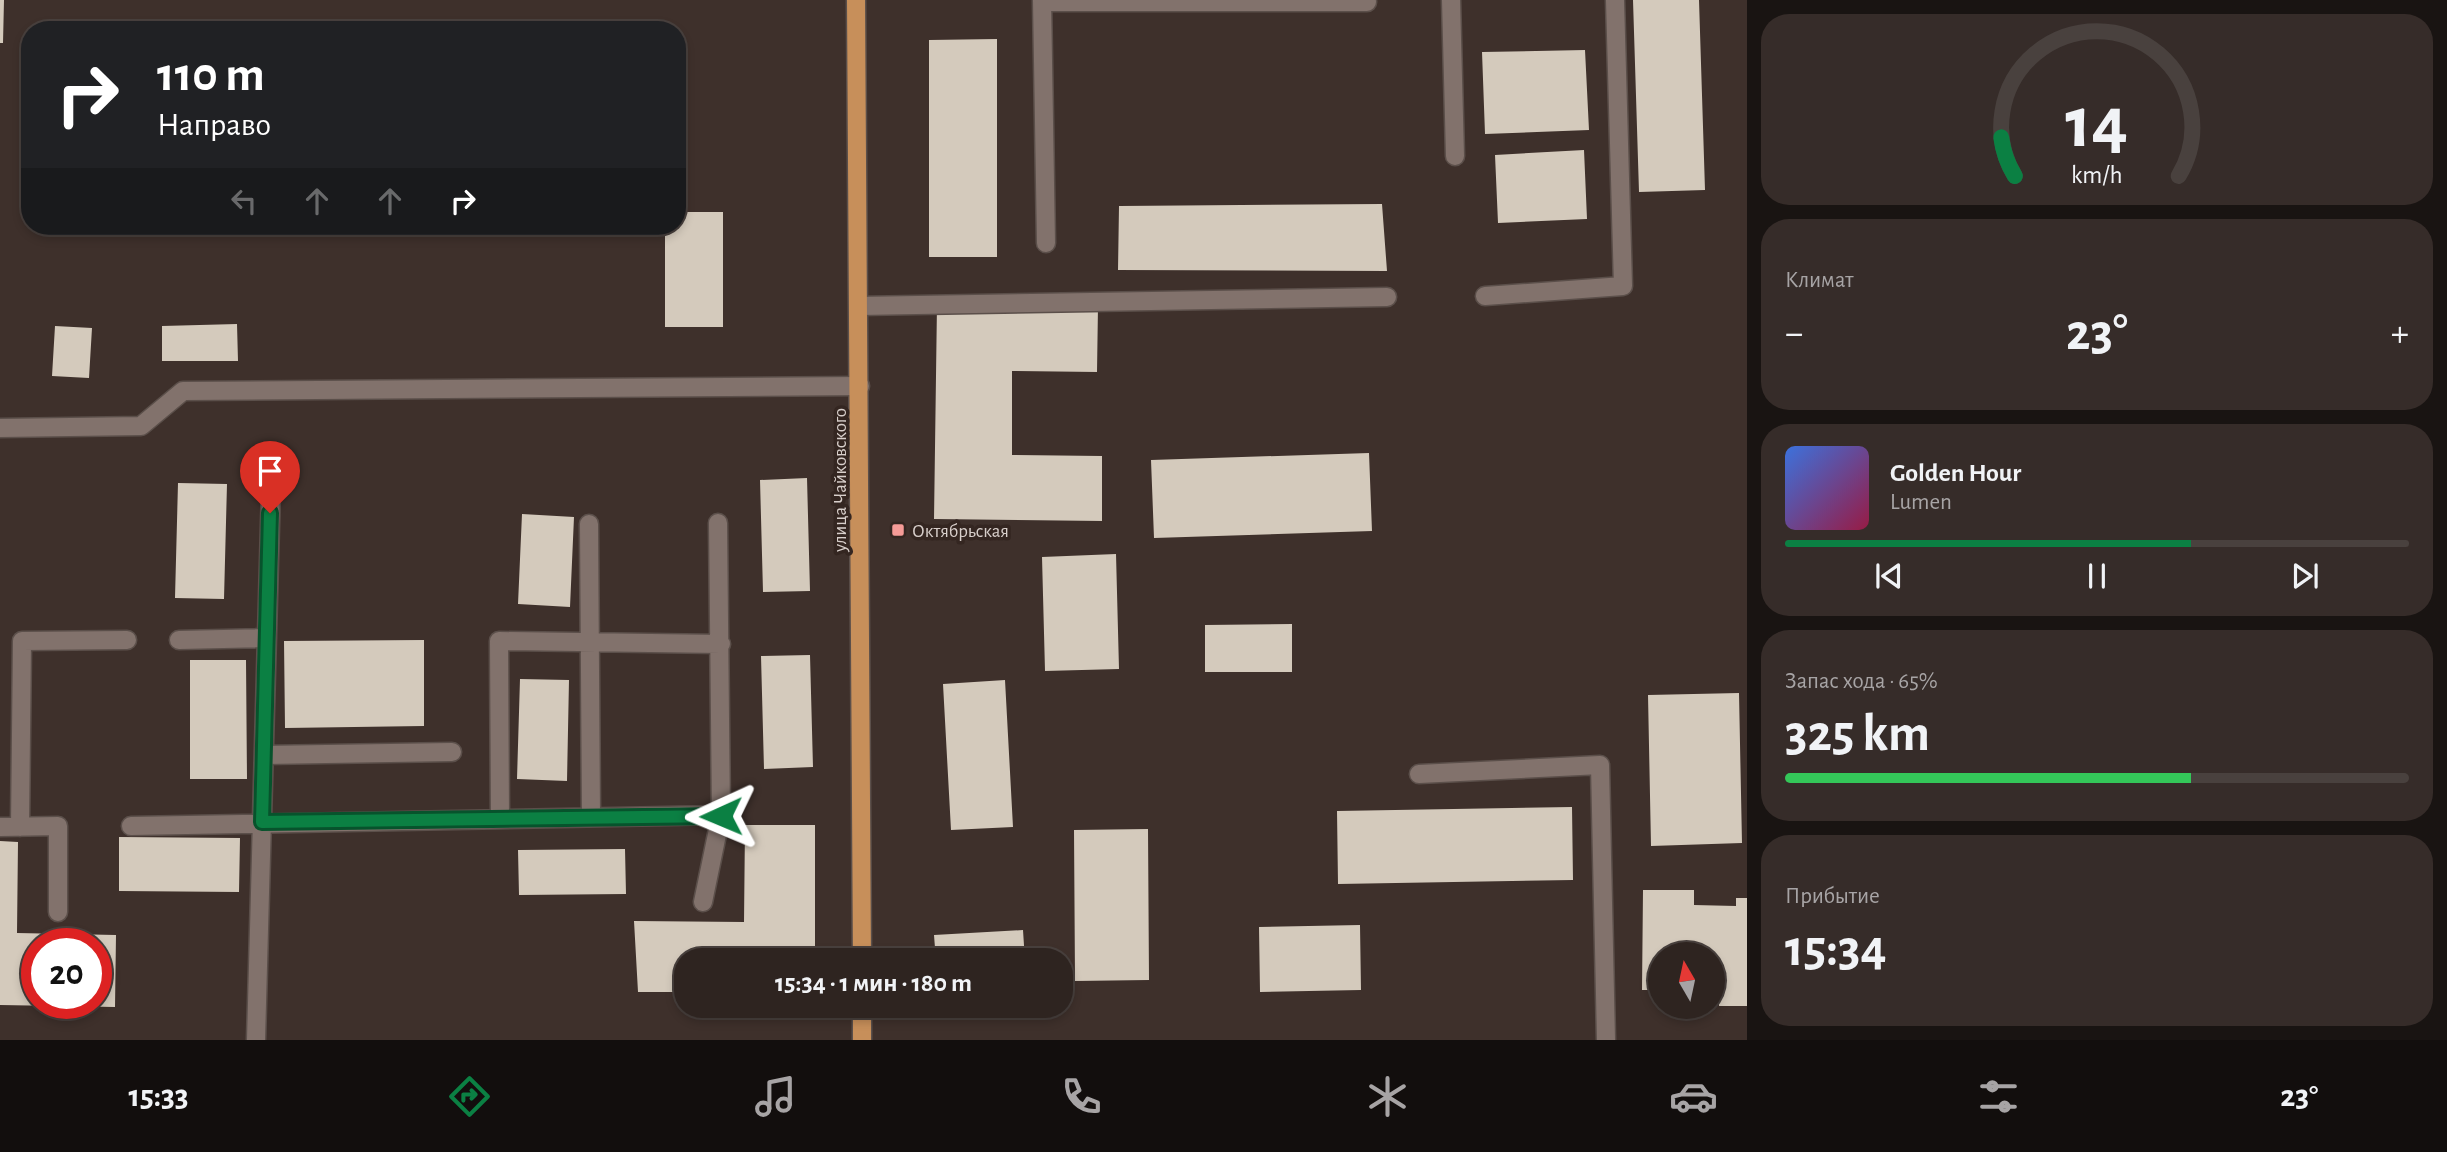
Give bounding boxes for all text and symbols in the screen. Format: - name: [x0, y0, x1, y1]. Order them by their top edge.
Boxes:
- icon: right: [42, 49, 133, 140]
- text: 110 m: [157, 51, 265, 100]
- text: 14: [2066, 88, 2128, 161]
- text: Направо: [157, 109, 271, 141]
- text: km/h: [2071, 162, 2123, 187]
- icon: left: [225, 182, 263, 220]
- icon: ahead: [298, 182, 336, 220]
- icon: ahead: [371, 182, 409, 220]
- icon: right: [444, 182, 482, 220]
- text: Климат: [1785, 269, 1854, 292]
- text: 23°: [2066, 307, 2128, 359]
- text: −: [1785, 315, 1803, 353]
- text: +: [2391, 315, 2409, 353]
- street label: улица Чайковского: [831, 408, 850, 553]
- pin: [240, 441, 300, 513]
- icon: arrive: [251, 452, 289, 490]
- text: Golden Hour: [1890, 460, 2021, 486]
- text: Lumen: [1890, 491, 1952, 514]
- marker: Октябрьская: [890, 522, 906, 538]
- place label: Октябрьская: [912, 522, 1009, 541]
- icon: previous: [1870, 557, 1908, 595]
- icon: pause: [2078, 557, 2116, 595]
- icon: next: [2286, 557, 2324, 595]
- text: Запас хода · 65%: [1785, 670, 1938, 693]
- text: 325 km: [1785, 708, 1930, 760]
- position arrow: [684, 779, 758, 853]
- text: Прибытие: [1785, 885, 1880, 908]
- text: 15:34: [1785, 923, 1887, 975]
- speed limit sign: 20: [21, 928, 112, 1019]
- north arrow: [1648, 942, 1726, 1018]
- map controls: [1648, 942, 1725, 1019]
- text: 15:34 · 1 мин · 180 m: [775, 970, 972, 996]
- icon: directions: [445, 1072, 494, 1121]
- icon: music: [751, 1072, 800, 1121]
- icon: phone: [1057, 1072, 1106, 1121]
- icon: climate: [1363, 1072, 1412, 1121]
- icon: car: [1669, 1072, 1718, 1121]
- icon: filters: [1974, 1072, 2023, 1121]
- text: 15:33: [128, 1080, 189, 1112]
- text: 23°: [2280, 1080, 2318, 1112]

